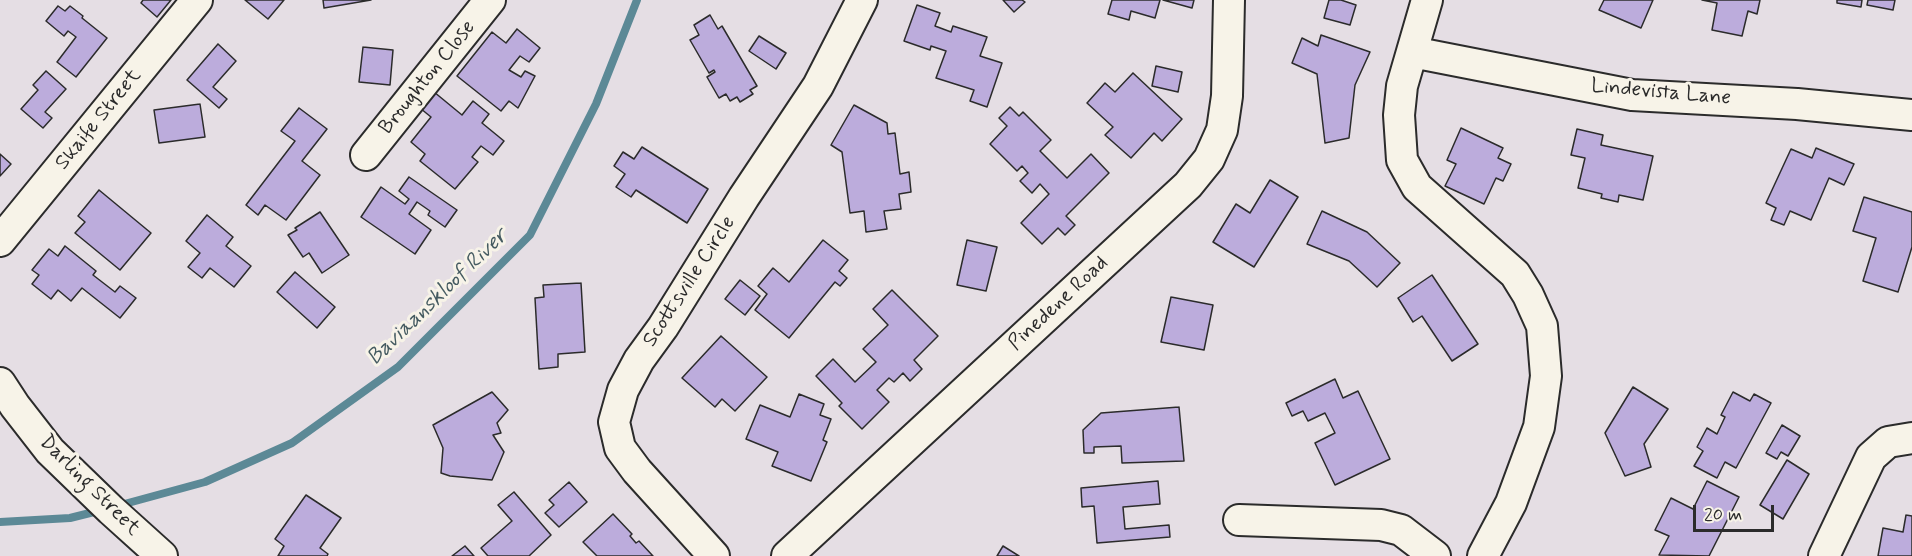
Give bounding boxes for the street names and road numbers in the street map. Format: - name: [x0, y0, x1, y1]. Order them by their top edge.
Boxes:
- street label: Broughton Close: [374, 16, 482, 140]
- street label: Skaife Street: [51, 64, 147, 176]
- street label: Lindevista Lane: [1590, 74, 1732, 112]
- street label: Scottsville Circle: [638, 212, 742, 352]
- street label: Pinedene Road: [1004, 251, 1114, 357]
- street label: Darling Street: [33, 430, 145, 542]

